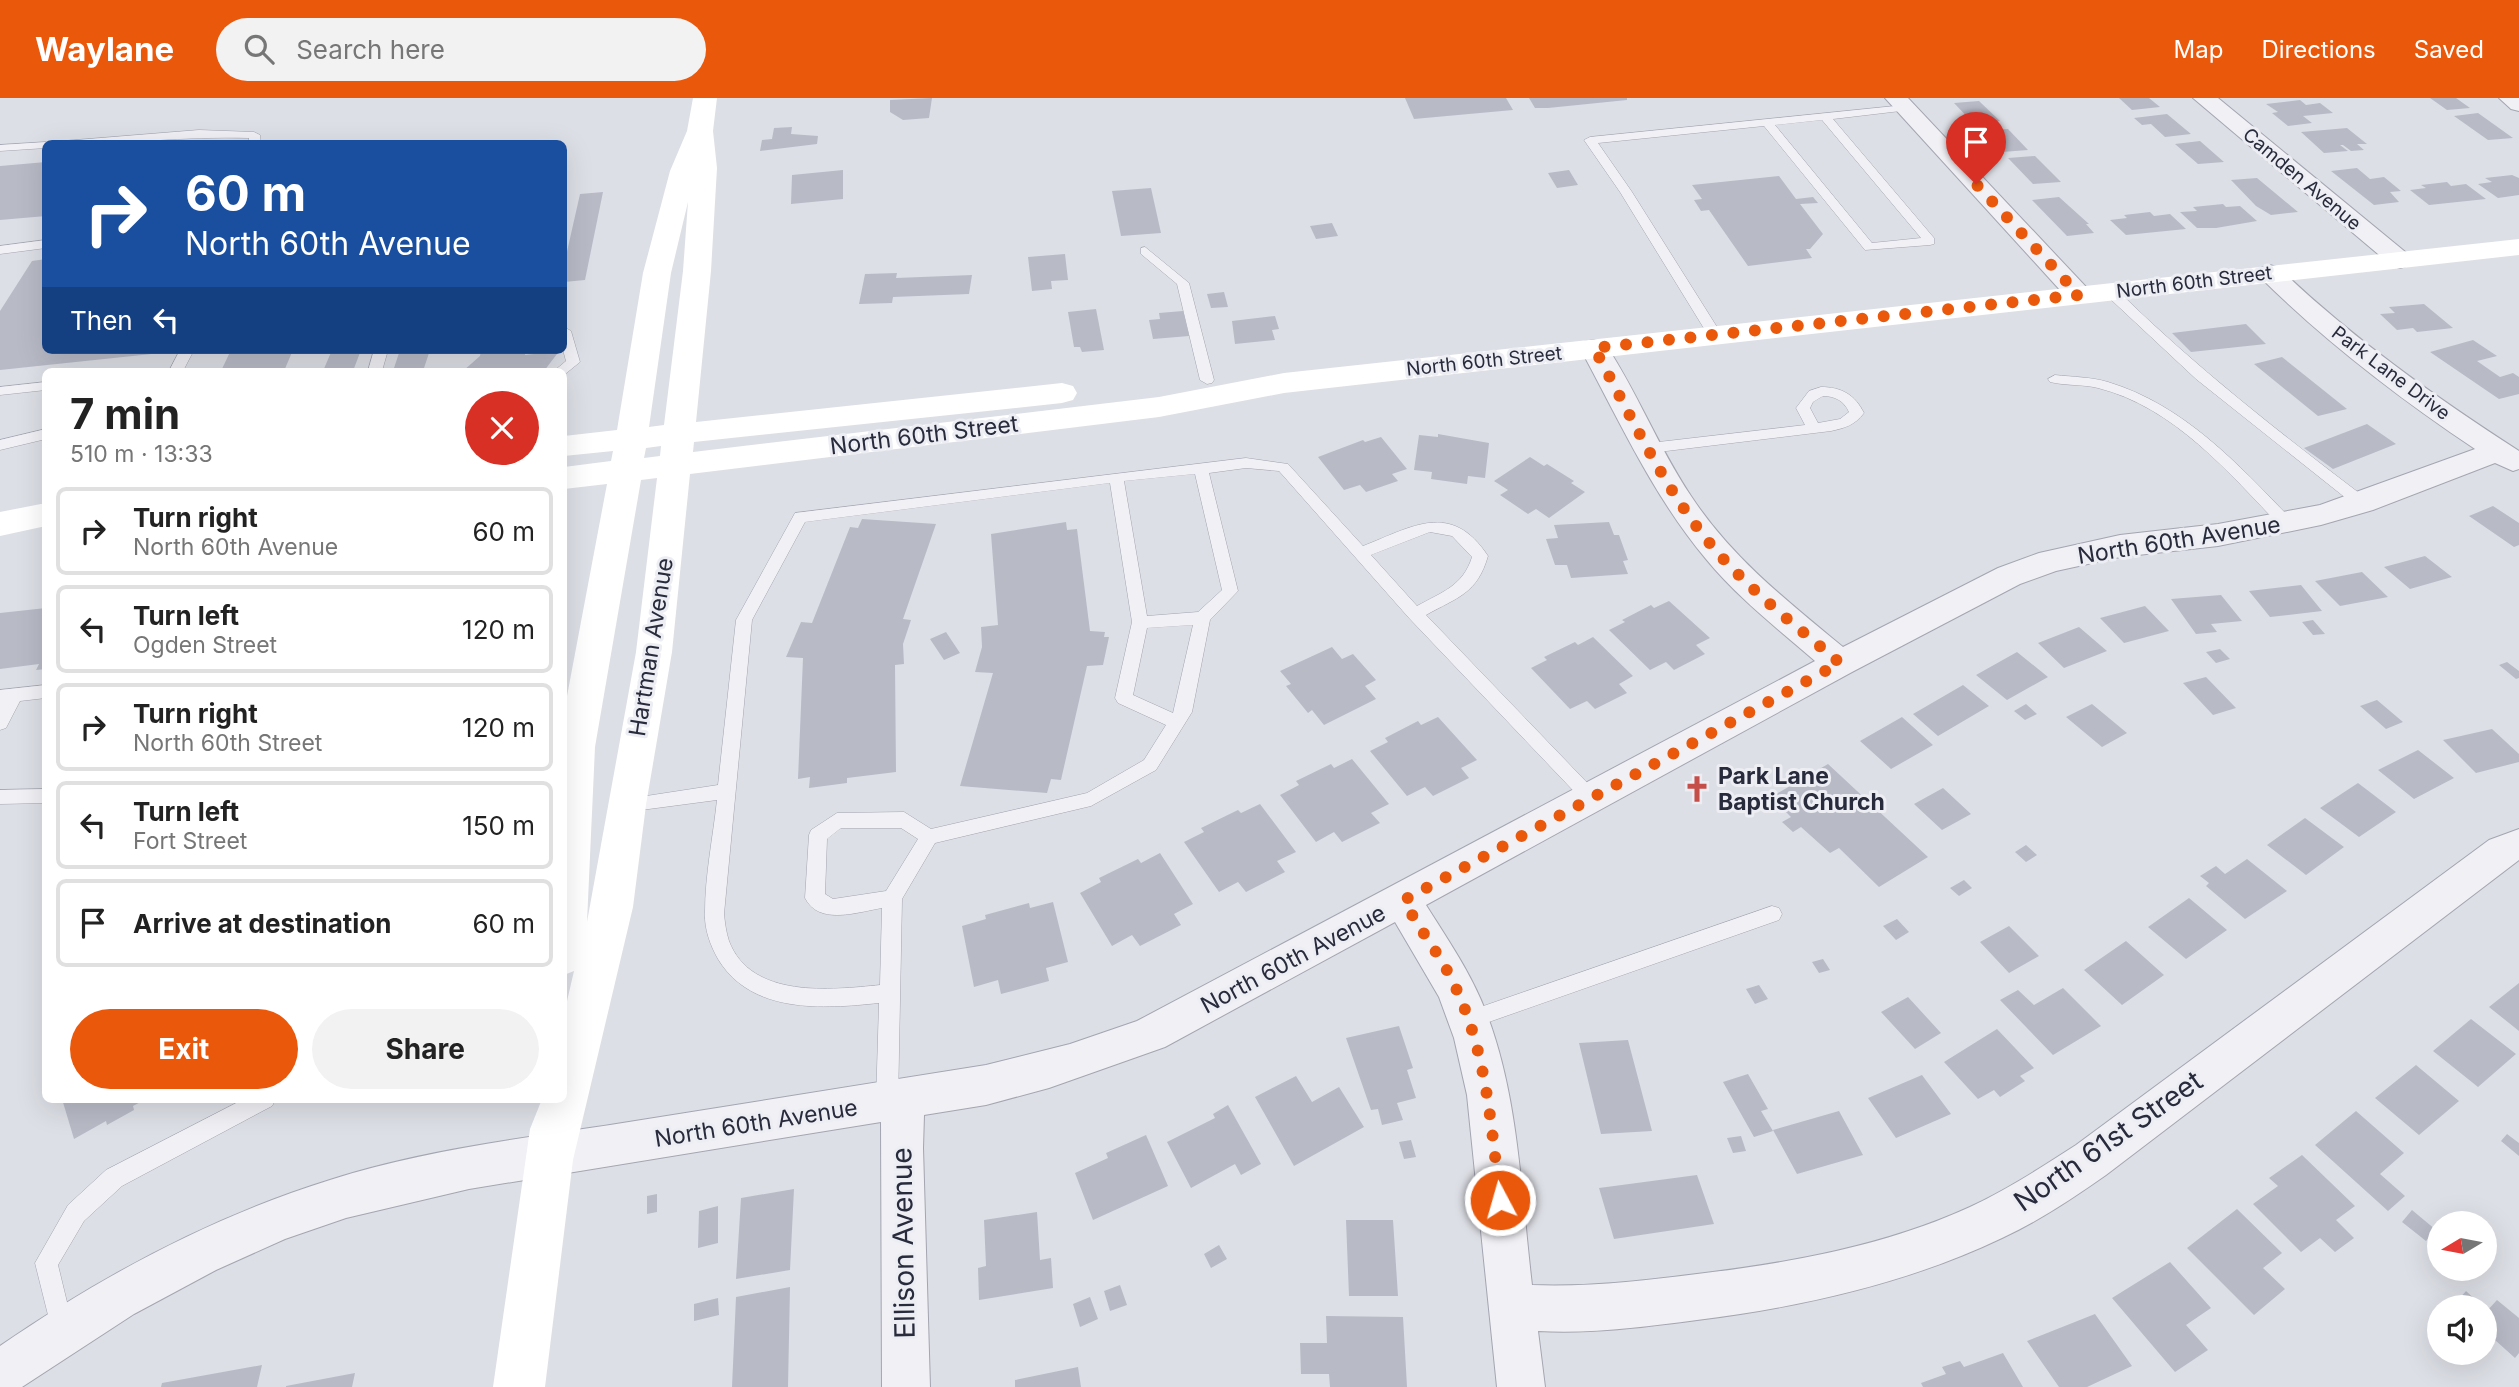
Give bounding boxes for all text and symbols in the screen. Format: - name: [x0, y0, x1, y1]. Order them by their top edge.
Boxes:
- search box: [216, 18, 706, 81]
- text: Waylane: [35, 29, 174, 69]
- icon: search: [240, 30, 278, 68]
- text: Search here: [296, 34, 445, 65]
- text: Map: [2174, 35, 2223, 64]
- text: Directions: [2261, 35, 2376, 64]
- text: Saved: [2414, 35, 2484, 64]
- pin: [1946, 112, 2006, 184]
- icon: arrive: [1957, 123, 1995, 161]
- street label: Camden Avenue: [2238, 123, 2366, 235]
- text: 60 m: [185, 164, 306, 223]
- icon: right: [70, 168, 161, 259]
- text: North 60th Avenue: [185, 224, 471, 263]
- street label: North 60th Street: [2115, 261, 2273, 303]
- icon: left: [147, 301, 185, 339]
- text: Then: [70, 305, 133, 336]
- street label: Park Lane Drive: [2327, 321, 2455, 425]
- street label: North 60th Street: [1405, 341, 1563, 381]
- text: 7 min: [70, 388, 180, 439]
- button: close: [465, 391, 539, 465]
- street label: North 60th Street: [828, 410, 1020, 460]
- text: 510 m · 13:33: [70, 440, 213, 468]
- text: Turn right: [133, 502, 258, 533]
- street label: North 60th Avenue: [2075, 510, 2283, 570]
- icon: right: [74, 512, 112, 550]
- text: 60 m: [472, 516, 535, 547]
- text: North 60th Avenue: [133, 533, 338, 561]
- street label: Hartman Avenue: [623, 556, 679, 738]
- text: Turn left: [133, 600, 239, 631]
- icon: left: [74, 610, 112, 648]
- text: 120 m: [462, 614, 535, 645]
- text: Ogden Street: [133, 631, 277, 659]
- text: Turn right: [133, 698, 258, 729]
- icon: right: [74, 708, 112, 746]
- text: 120 m: [462, 712, 535, 743]
- text: North 60th Street: [133, 729, 322, 757]
- place label: Park Lane Baptist Church: [1718, 762, 1885, 816]
- church icon: Park Lane Baptist Church: [1682, 774, 1712, 804]
- text: Turn left: [133, 796, 239, 827]
- icon: left: [74, 806, 112, 844]
- text: 150 m: [462, 810, 535, 841]
- text: Fort Street: [133, 827, 247, 855]
- street label: North 60th Avenue: [1196, 898, 1390, 1020]
- icon: arrive: [74, 904, 112, 942]
- text: Arrive at destination: [133, 908, 392, 939]
- text: 60 m: [472, 908, 535, 939]
- button: Exit: [70, 1009, 298, 1089]
- button: Share: [312, 1009, 539, 1089]
- street label: North 61st Street: [2007, 1063, 2209, 1219]
- street label: North 60th Avenue: [652, 1093, 860, 1153]
- street label: Ellison Avenue: [884, 1147, 922, 1339]
- position arrow: [1463, 1163, 1537, 1237]
- north arrow: [2427, 1211, 2497, 1281]
- map controls: [2427, 1211, 2497, 1365]
- button: sound: [2427, 1295, 2497, 1365]

